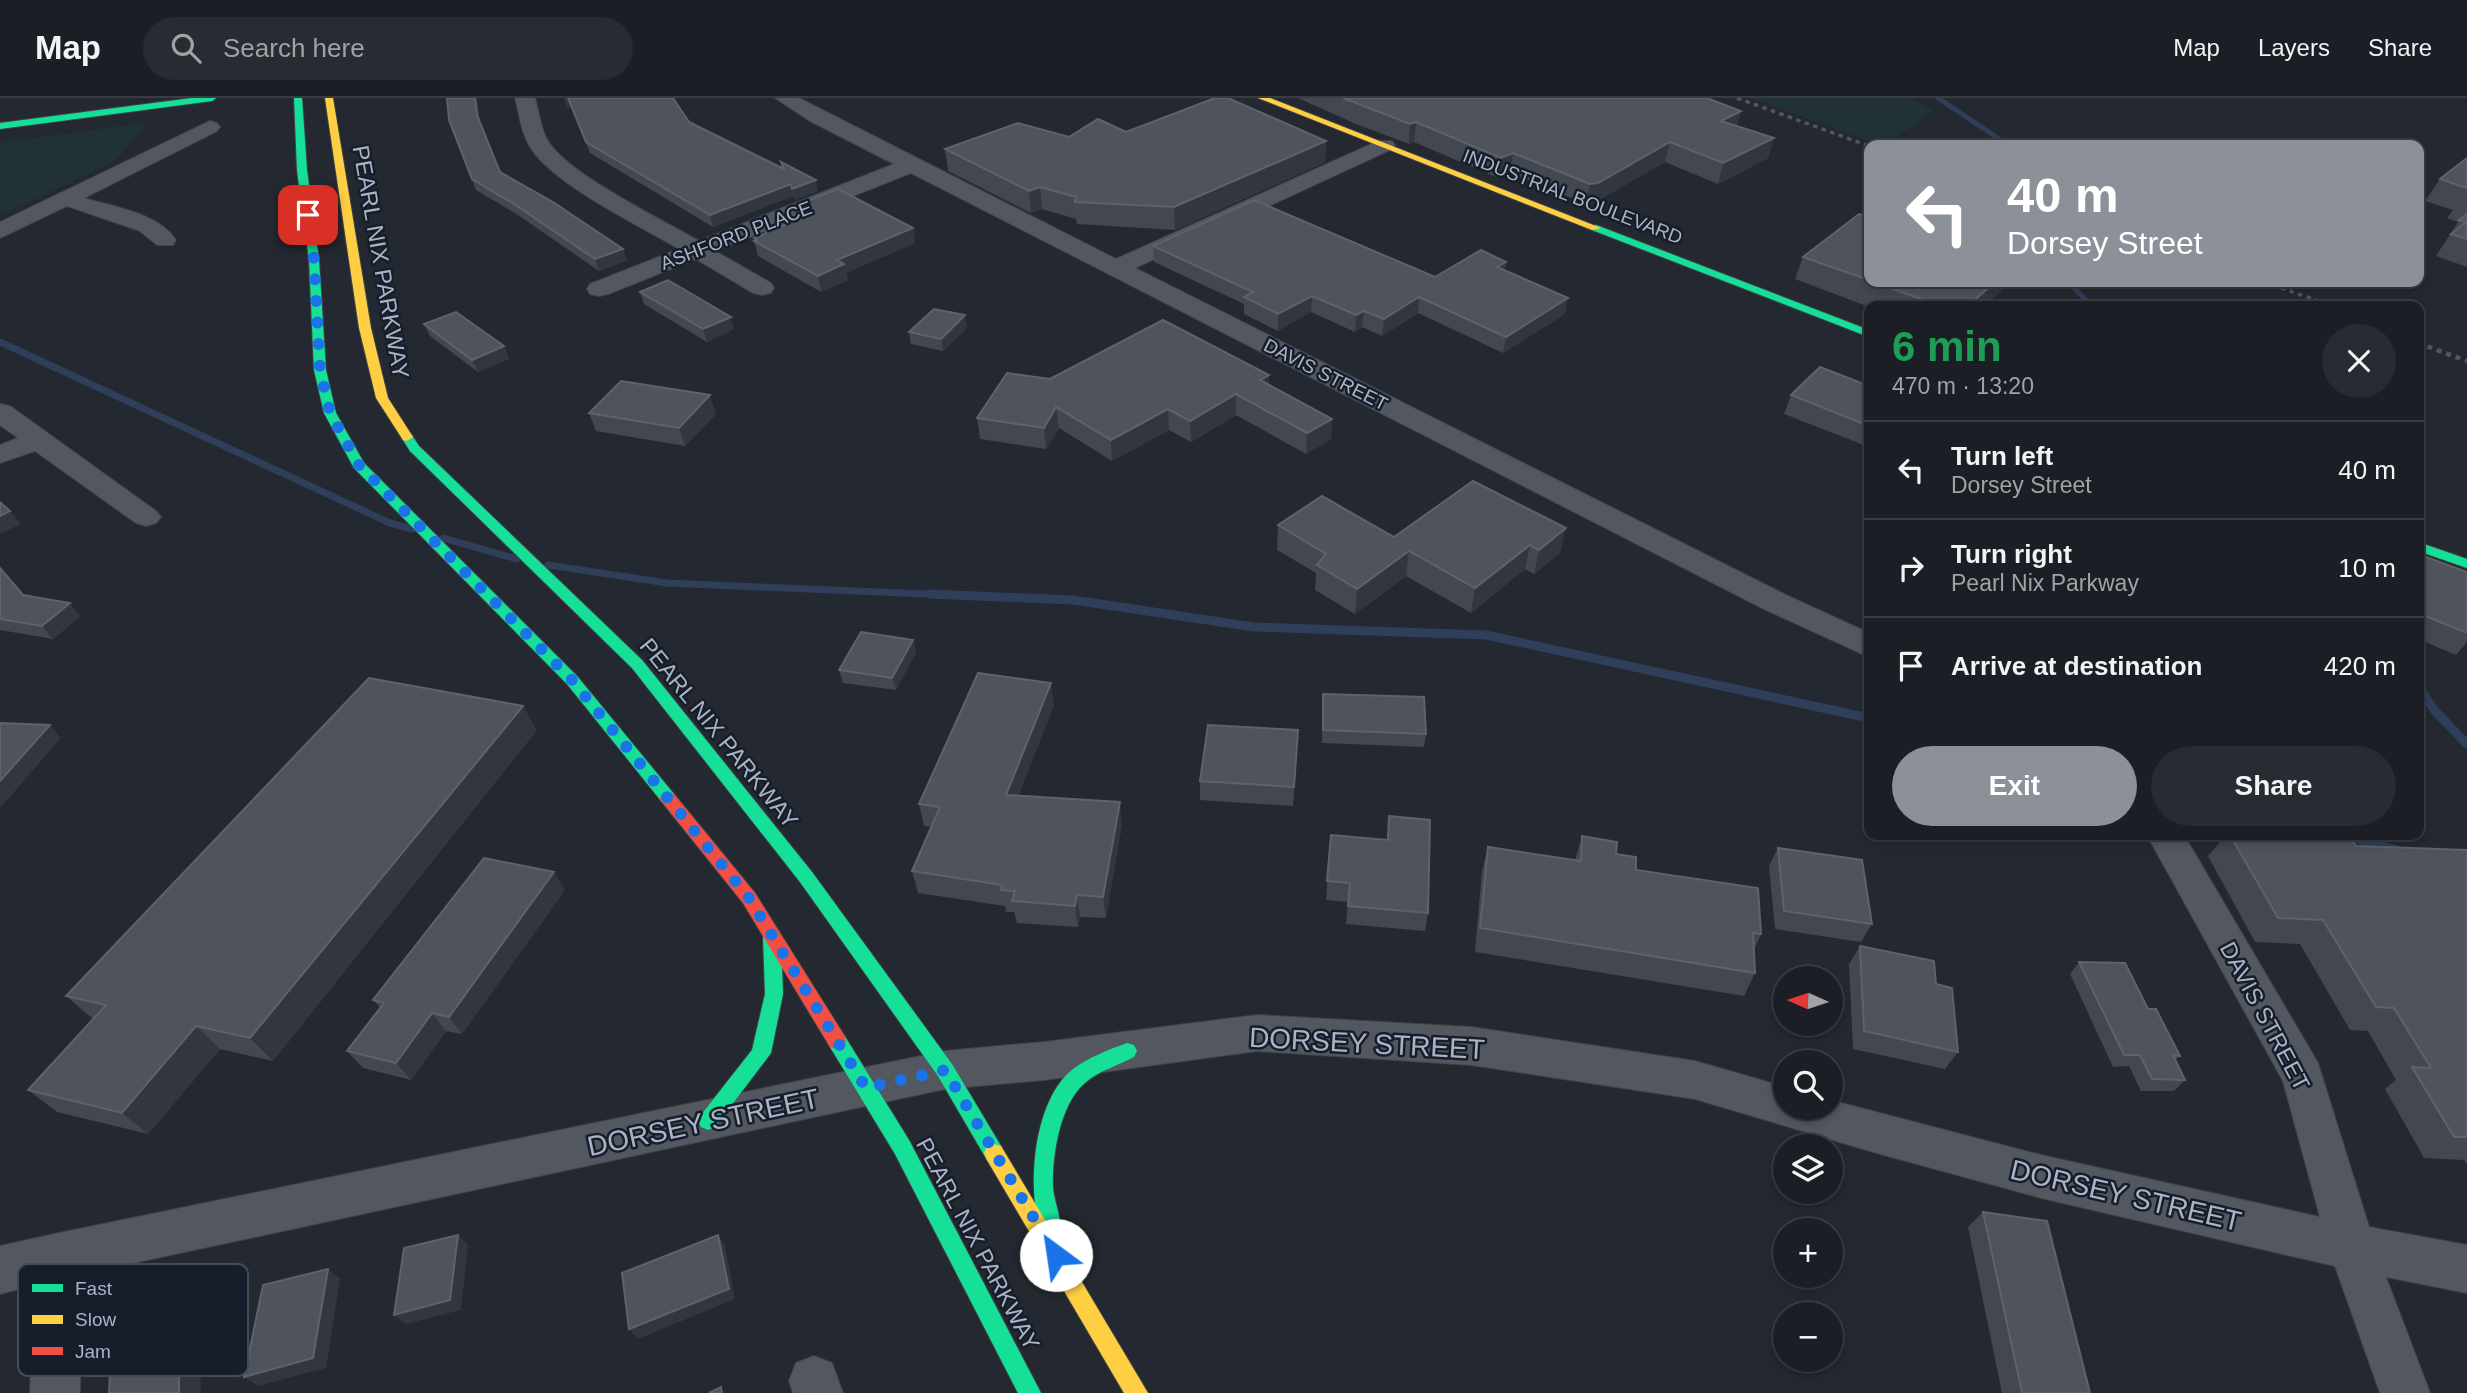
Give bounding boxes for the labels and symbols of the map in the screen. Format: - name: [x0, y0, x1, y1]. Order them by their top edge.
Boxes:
- street label: PEARL NIX PARKWAY: [348, 143, 414, 381]
- street label: INDUSTRIAL BOULEVARD: [1460, 145, 1685, 248]
- pin: [278, 185, 338, 245]
- street label: ASHFORD PLACE: [658, 197, 815, 274]
- street label: DAVIS STREET: [1260, 334, 1391, 415]
- street label: PEARL NIX PARKWAY: [634, 633, 804, 833]
- street label: DAVIS STREET: [2215, 937, 2315, 1095]
- north arrow: [1773, 966, 1843, 1036]
- street label: DORSEY STREET: [1248, 1022, 1486, 1065]
- street label: DORSEY STREET: [584, 1083, 822, 1162]
- street label: PEARL NIX PARKWAY: [911, 1134, 1045, 1354]
- street label: DORSEY STREET: [2007, 1154, 2244, 1237]
- position arrow: [1019, 1218, 1093, 1292]
- legend: [18, 1264, 248, 1376]
- text: Fast: [75, 1278, 113, 1299]
- text: Slow: [75, 1309, 116, 1330]
- text: Jam: [75, 1341, 111, 1362]

